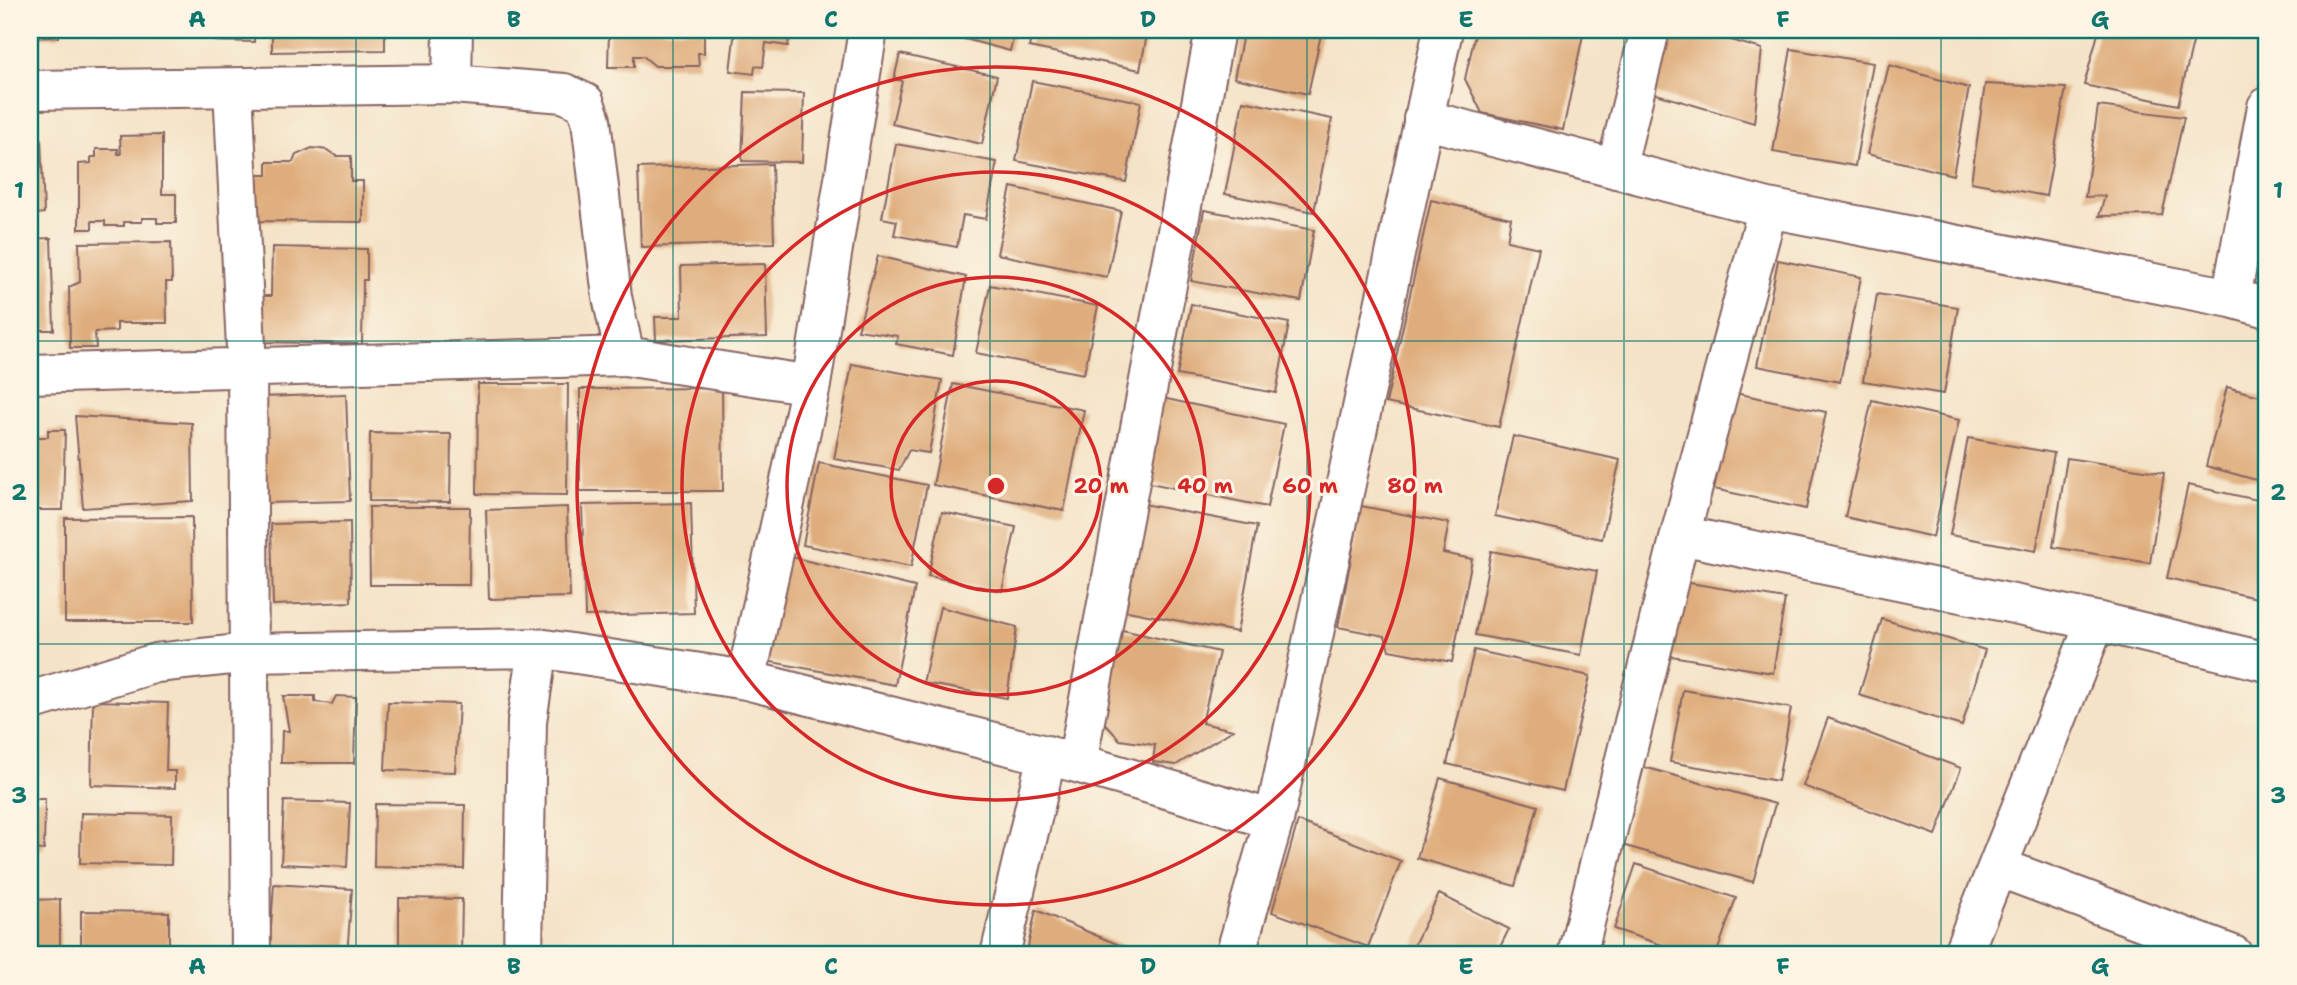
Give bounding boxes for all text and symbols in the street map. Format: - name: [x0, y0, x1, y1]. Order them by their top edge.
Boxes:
- text: A: [188, 4, 206, 34]
- text: B: [507, 4, 521, 34]
- text: C: [824, 4, 838, 34]
- text: D: [1140, 4, 1156, 34]
- text: E: [1458, 4, 1474, 34]
- text: F: [1776, 4, 1790, 34]
- text: G: [2091, 4, 2110, 34]
- text: 1: [14, 175, 24, 205]
- text: 1: [2273, 175, 2283, 205]
- text: 20 m: [1073, 472, 1129, 500]
- text: 40 m: [1177, 472, 1233, 500]
- text: 60 m: [1282, 472, 1338, 500]
- text: 80 m: [1387, 472, 1443, 500]
- centre of rings: [984, 474, 1008, 498]
- text: 2: [11, 477, 27, 507]
- text: 2: [2270, 477, 2286, 507]
- text: 3: [11, 780, 27, 810]
- text: 3: [2270, 780, 2286, 810]
- text: A: [188, 951, 206, 981]
- text: B: [507, 951, 521, 981]
- text: C: [824, 951, 838, 981]
- text: D: [1140, 951, 1156, 981]
- text: E: [1458, 951, 1474, 981]
- text: F: [1776, 951, 1790, 981]
- text: G: [2091, 951, 2110, 981]

